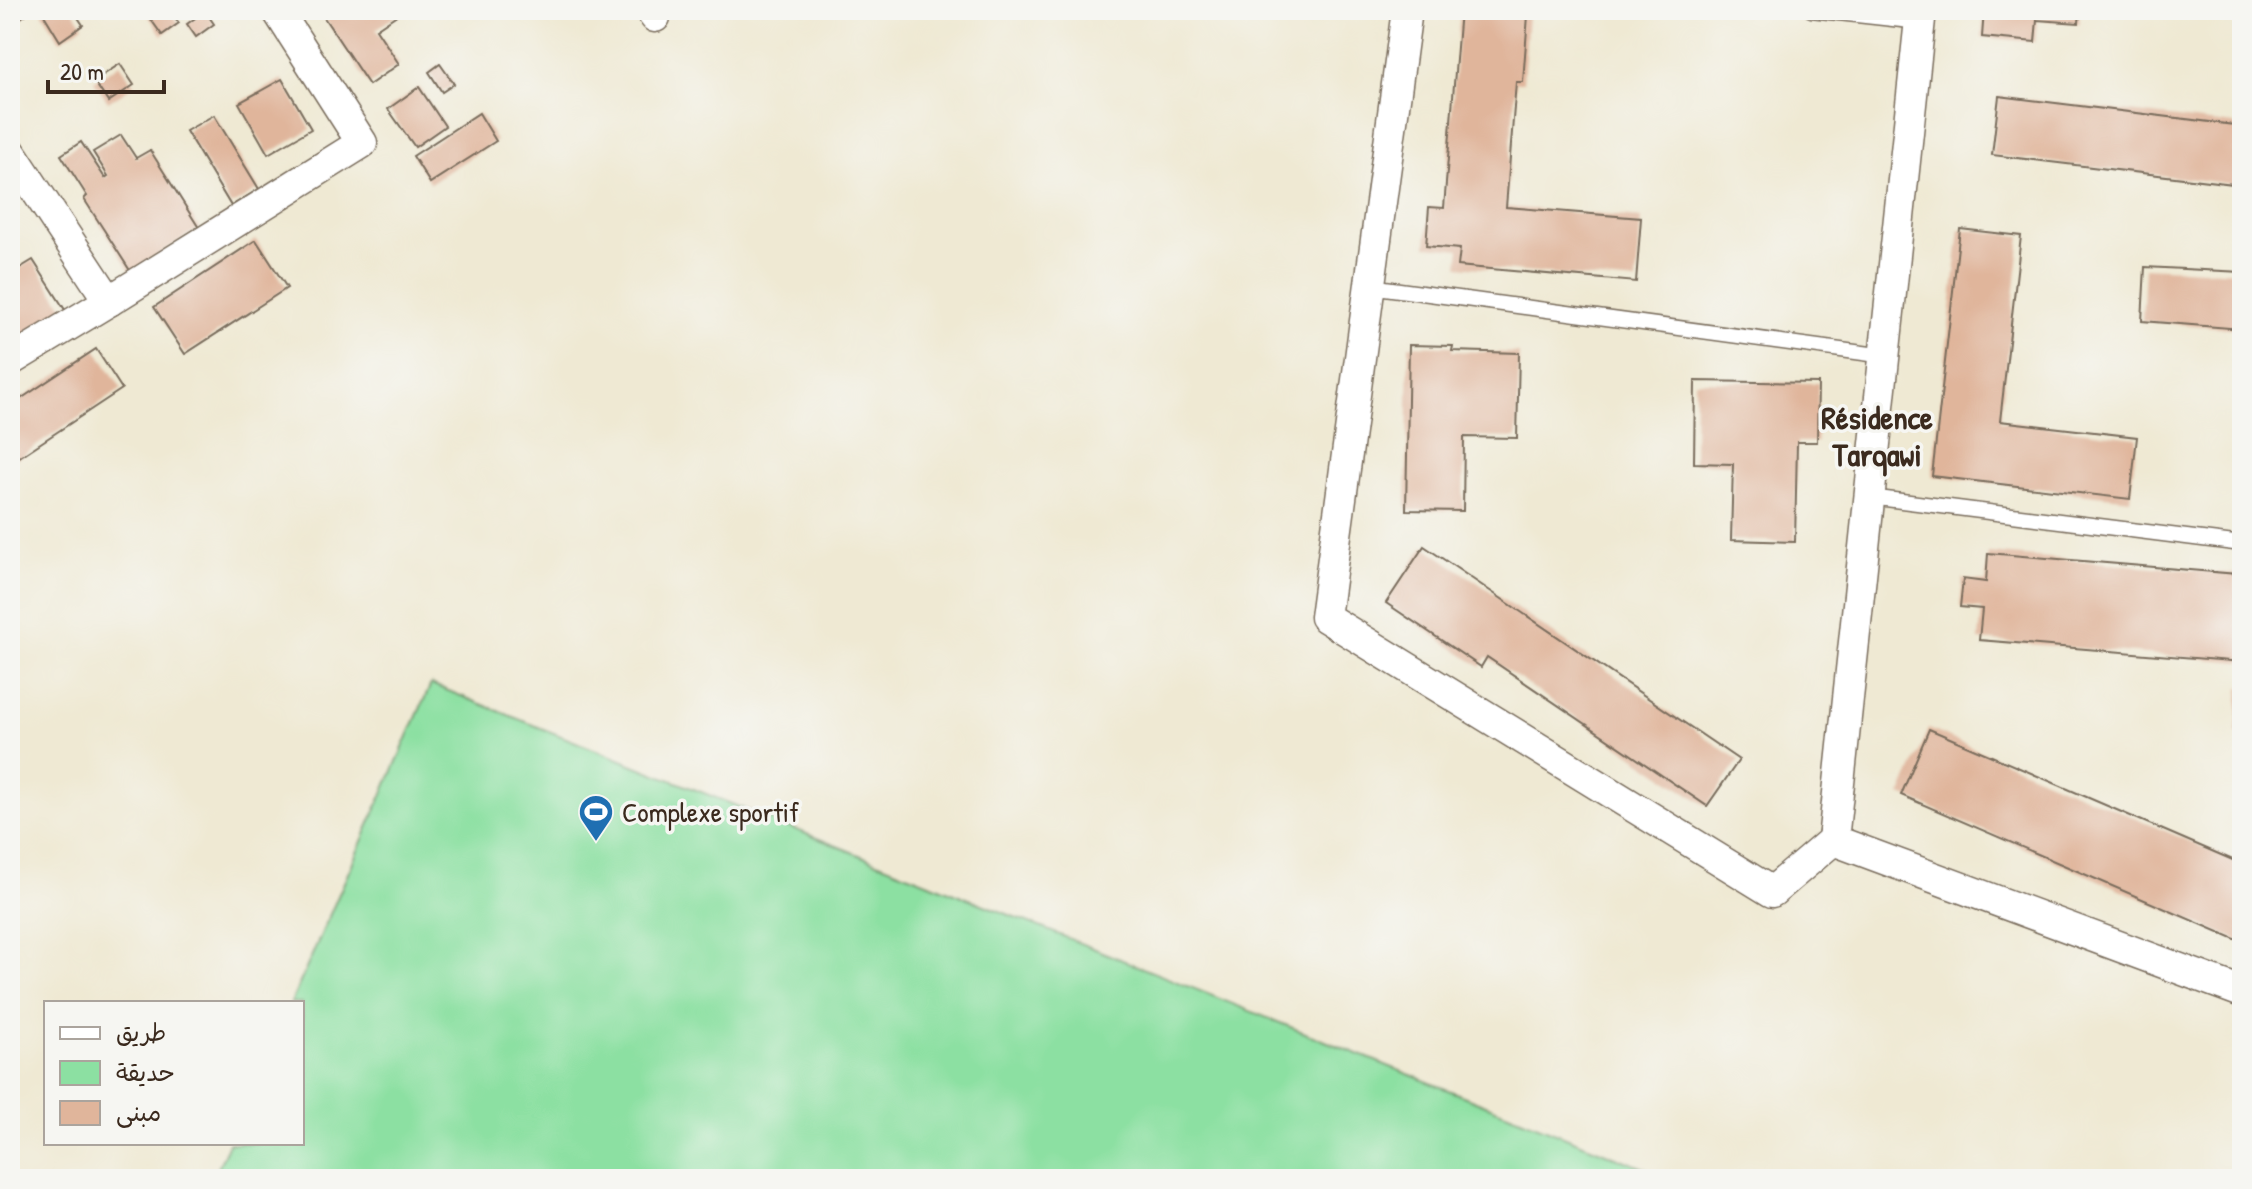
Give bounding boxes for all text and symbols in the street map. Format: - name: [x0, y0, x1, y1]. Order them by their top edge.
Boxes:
- scale bar: [48, 44, 164, 94]
- text: 20 m: [60, 55, 104, 87]
- district label: Résidence Tarqawi: [1821, 396, 1933, 477]
- sports icon: Complexe sportif: [577, 793, 615, 843]
- place label: Complexe sportif: [622, 793, 799, 831]
- legend: [44, 1001, 304, 1145]
- text: طريق: [116, 1016, 166, 1048]
- text: حديقة: [116, 1056, 175, 1088]
- text: مبنى: [116, 1096, 161, 1128]

